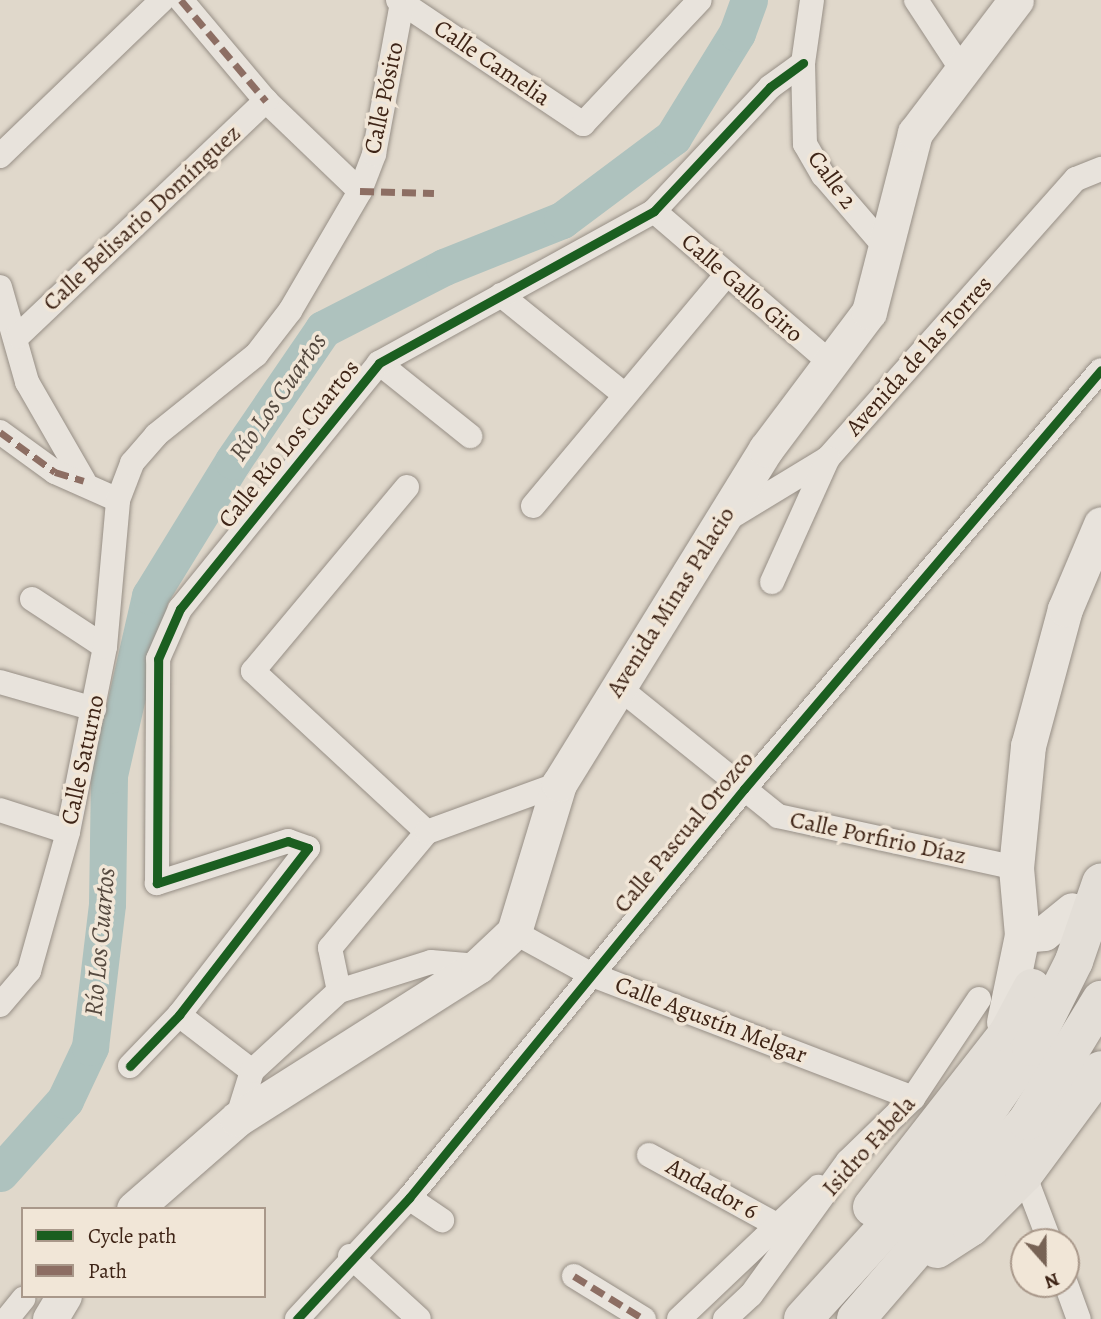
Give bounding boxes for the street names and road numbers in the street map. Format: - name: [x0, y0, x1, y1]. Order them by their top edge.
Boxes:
- street label: Calle Camelia: [428, 14, 556, 112]
- street label: Calle Pósito: [358, 39, 410, 157]
- street label: Calle Belisario Domínguez: [37, 119, 247, 317]
- street label: Calle 2: [801, 145, 863, 215]
- street label: Calle Gallo Giro: [675, 227, 809, 349]
- street label: Avenida de las Torres: [840, 270, 998, 442]
- street label: Calle Río Los Cuartos: [212, 354, 366, 534]
- street label: Avenida Minas Palacio: [601, 502, 741, 702]
- street label: Calle Saturno: [55, 692, 111, 828]
- street label: Calle Pascual Orozco: [608, 745, 760, 919]
- street label: Calle Porfirio Díaz: [787, 805, 969, 871]
- street label: Calle Agustín Melgar: [611, 970, 811, 1070]
- street label: Isidro Fabela: [816, 1090, 922, 1202]
- street label: Andador 6: [661, 1152, 763, 1226]

